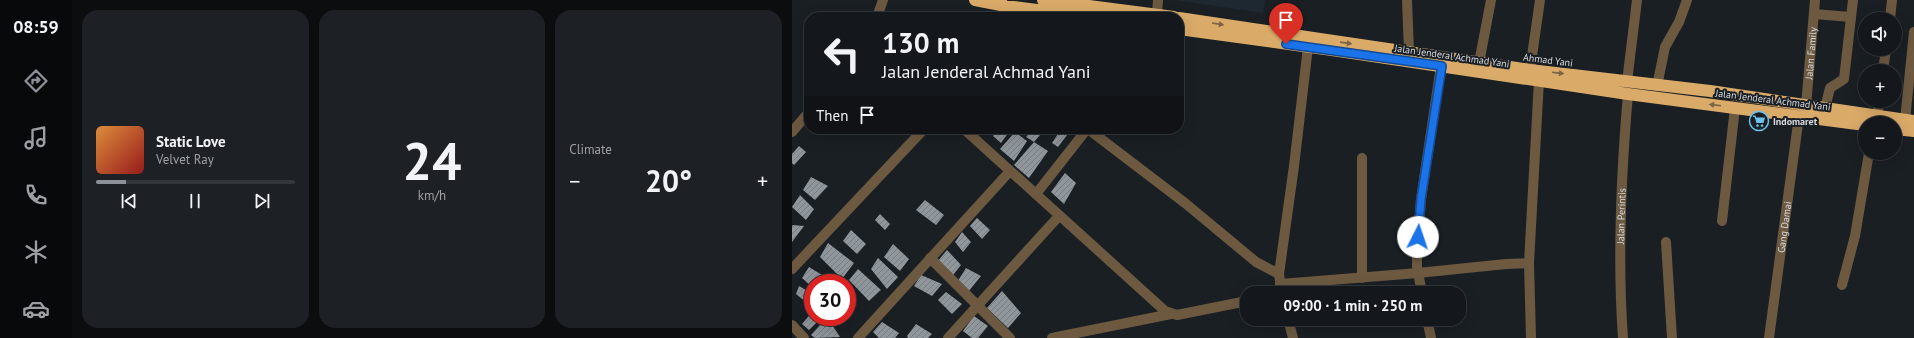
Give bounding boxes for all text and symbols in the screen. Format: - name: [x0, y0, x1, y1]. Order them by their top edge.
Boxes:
- pin: [1269, 3, 1303, 44]
- icon: arrive: [1275, 9, 1297, 31]
- map controls: [1858, 12, 1902, 160]
- button: sound: [1858, 12, 1902, 56]
- text: 08:59: [13, 15, 59, 38]
- one-way arrow: [1211, 21, 1224, 27]
- text: 130 m: [882, 24, 959, 61]
- street label: Jalan Family: [1802, 26, 1819, 81]
- icon: left: [816, 28, 868, 80]
- one-way arrow: [1340, 40, 1352, 46]
- street label: Jalan Jenderal Achmad Yani: [1393, 41, 1510, 71]
- street label: Ahmad Yani: [1522, 50, 1574, 70]
- text: Jalan Jenderal Achmad Yani: [882, 60, 1091, 83]
- button: +: [1858, 64, 1902, 108]
- icon: directions: [22, 67, 50, 95]
- one-way arrow: [1552, 70, 1564, 77]
- street label: Jalan Jenderal Achmad Yani: [1714, 86, 1831, 114]
- one-way arrow: [1709, 102, 1721, 108]
- icon: arrive: [856, 104, 878, 126]
- text: Then: [816, 106, 848, 125]
- supermarket icon: Indomaret: [1748, 110, 1770, 132]
- place label: Indomaret: [1773, 115, 1818, 128]
- button: −: [1858, 116, 1902, 160]
- icon: music: [22, 124, 50, 152]
- text: 24: [403, 127, 461, 194]
- text: Static Love: [156, 132, 226, 151]
- text: Climate: [569, 141, 612, 158]
- text: Velvet Ray: [156, 151, 214, 168]
- text: 20°: [645, 161, 692, 200]
- text: −: [569, 167, 580, 195]
- text: +: [757, 167, 768, 195]
- icon: phone: [22, 181, 50, 209]
- text: km/h: [418, 187, 446, 204]
- street label: Jalan Perintis: [1614, 188, 1628, 245]
- icon: previous: [118, 190, 140, 212]
- icon: pause: [184, 190, 206, 212]
- icon: next: [251, 190, 273, 212]
- street label: Gang Damai: [1774, 200, 1794, 254]
- position arrow: [1397, 216, 1439, 258]
- icon: climate: [22, 238, 50, 266]
- speed limit sign: 30: [804, 274, 856, 326]
- icon: car: [22, 295, 50, 323]
- text: 09:00 · 1 min · 250 m: [1284, 296, 1422, 315]

